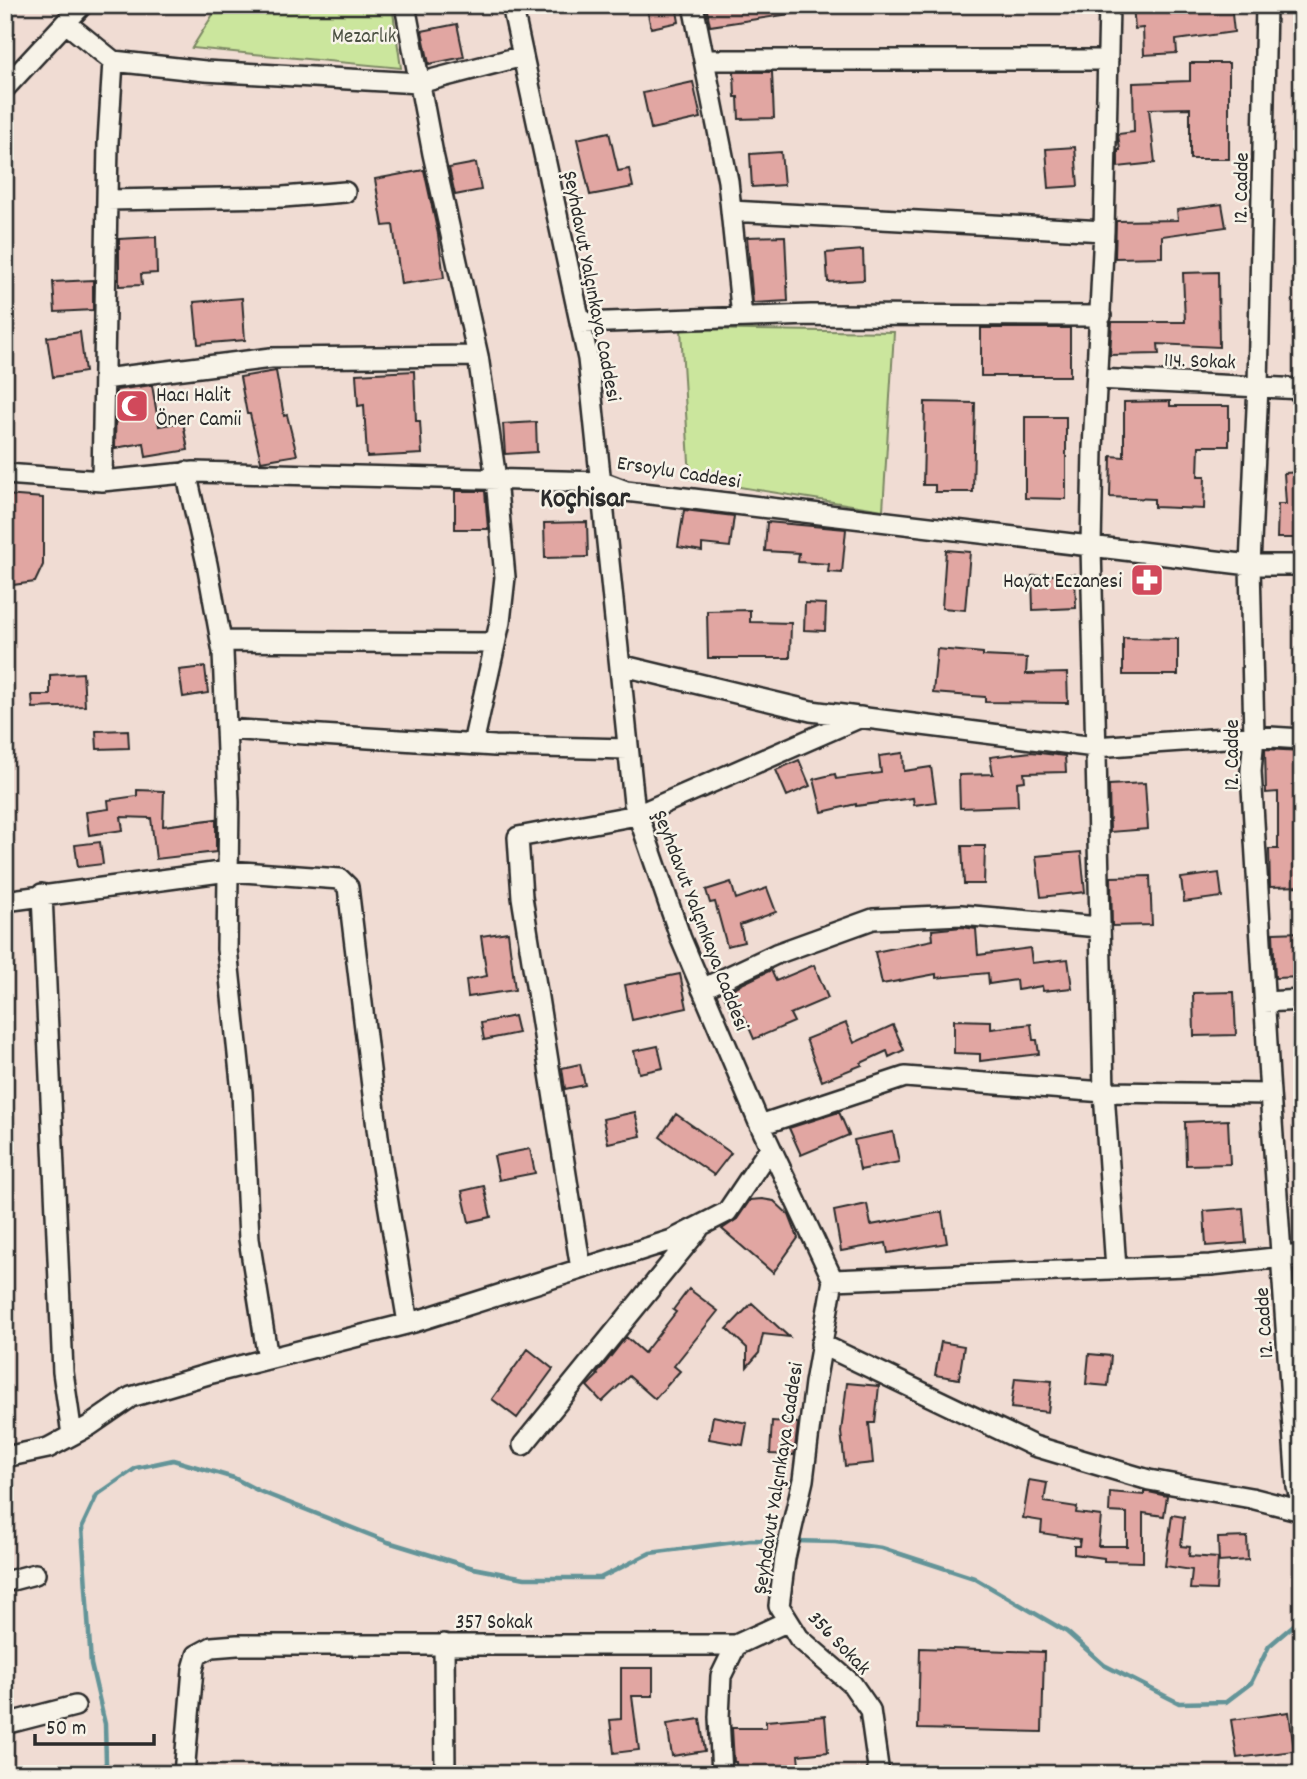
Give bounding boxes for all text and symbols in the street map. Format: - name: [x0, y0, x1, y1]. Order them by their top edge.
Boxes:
- park label: Mezarlık: [332, 23, 396, 53]
- street label: 12. Cadde: [1227, 152, 1259, 224]
- street label: Şeyhdavut Yalçınkaya Caddesi: [553, 169, 627, 404]
- street label: 114. Sokak: [1163, 347, 1236, 379]
- place label: Hacı Halit Öner Camii: [156, 382, 241, 436]
- mosque icon: Hacı Halit Öner Camii: [113, 387, 151, 425]
- street label: Ersoylu Caddesi: [615, 449, 743, 499]
- district label: Koçhisar: [540, 481, 631, 521]
- pharmacy icon: Hayat Eczanesi: [1128, 561, 1166, 599]
- place label: Hayat Eczanesi: [1003, 568, 1122, 598]
- street label: 12. Cadde: [1219, 719, 1249, 791]
- street label: Şeyhdavut Yalçınkaya Caddesi: [643, 806, 755, 1036]
- street label: 12. Cadde: [1249, 1286, 1283, 1359]
- street label: Şeyhdavut Yalçınkaya Caddesi: [747, 1360, 813, 1596]
- street label: 356 Sokak: [799, 1605, 876, 1683]
- street label: 357 Sokak: [455, 1609, 533, 1639]
- scale bar: [35, 1702, 154, 1746]
- text: 50 m: [46, 1715, 86, 1745]

